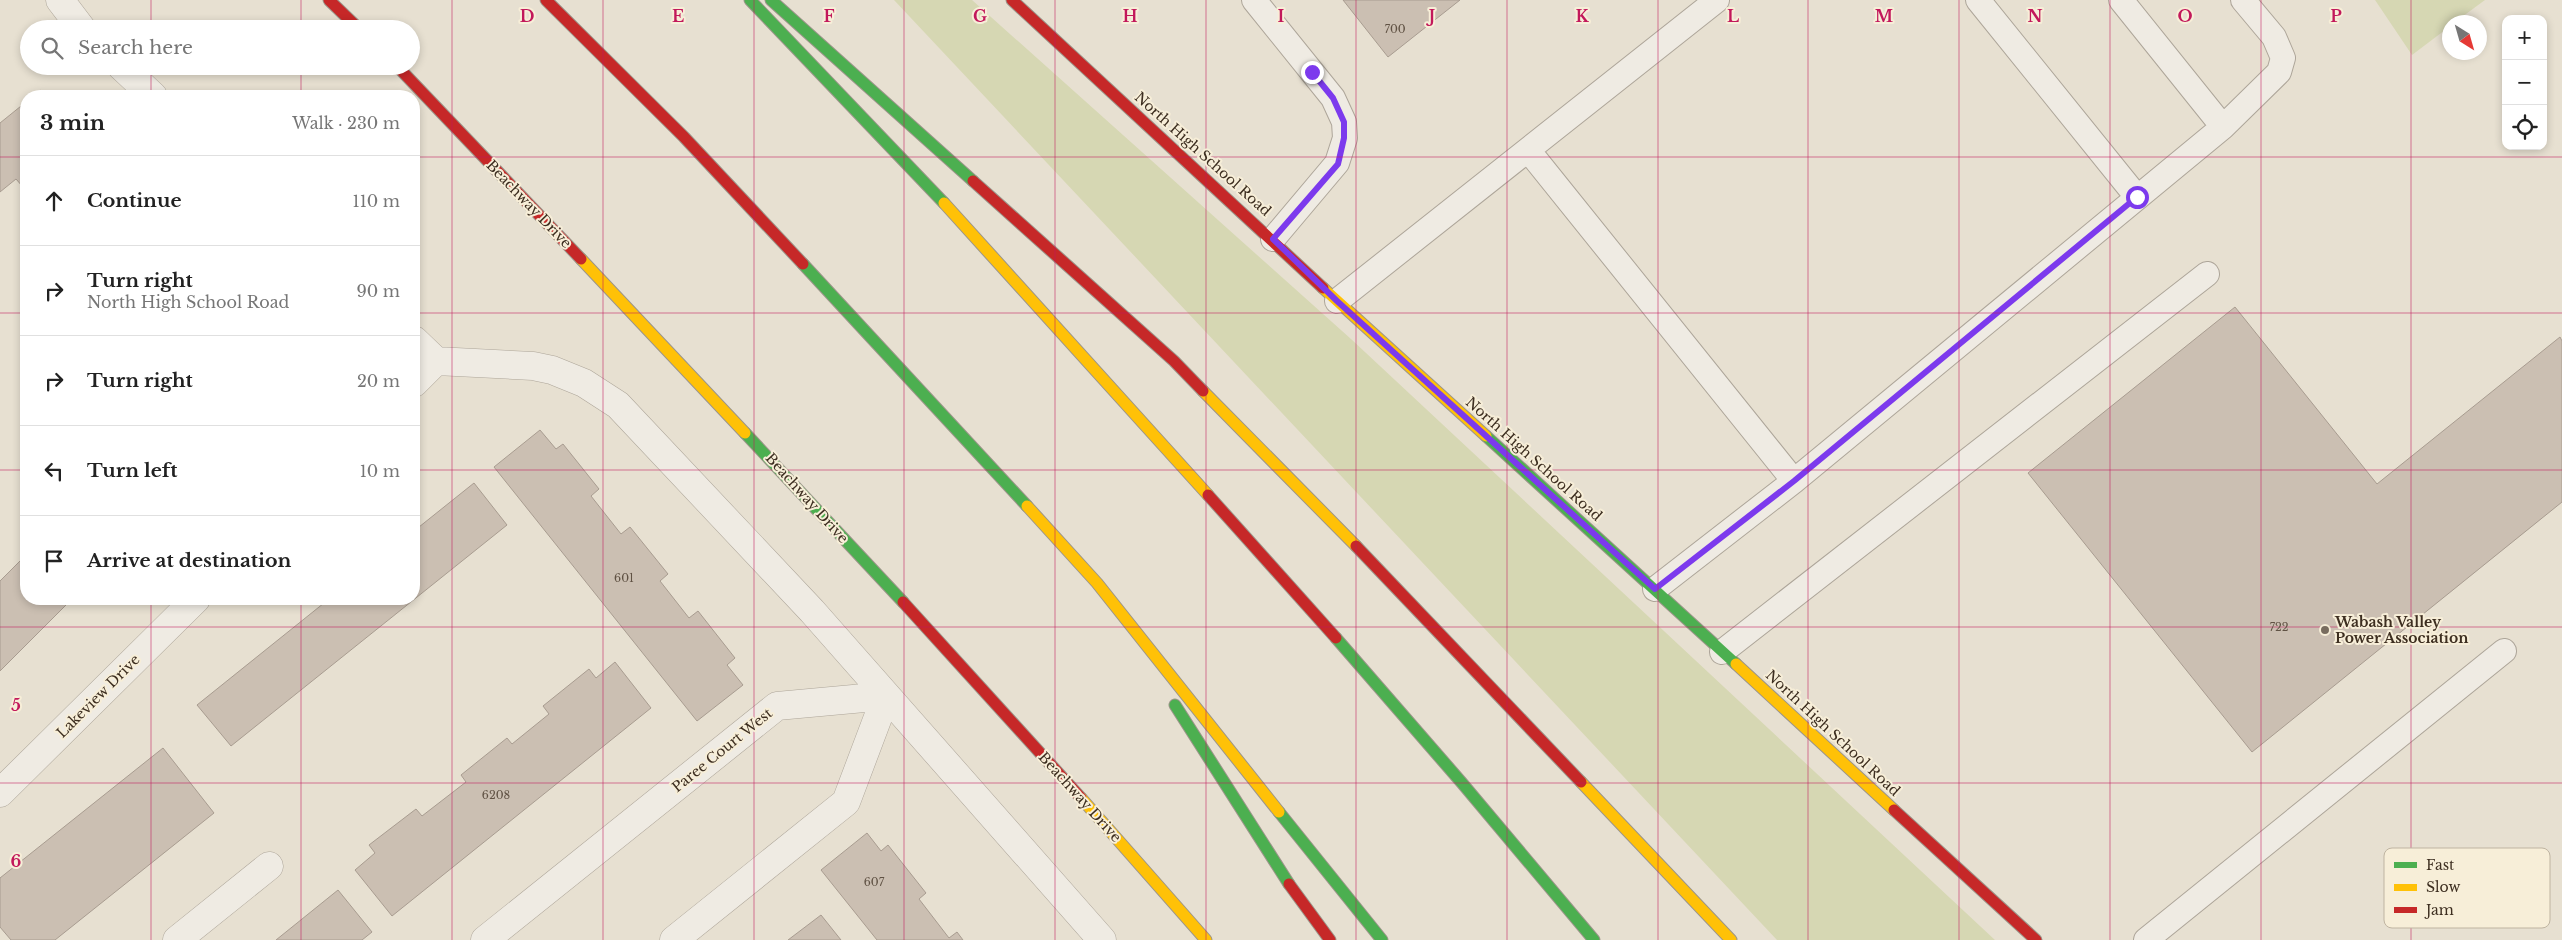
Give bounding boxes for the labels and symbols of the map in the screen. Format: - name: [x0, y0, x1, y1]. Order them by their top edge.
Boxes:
- text: D: [520, 6, 534, 26]
- text: E: [672, 6, 684, 26]
- text: F: [823, 6, 835, 26]
- text: G: [973, 6, 987, 26]
- text: H: [1122, 6, 1138, 26]
- text: I: [1278, 6, 1285, 26]
- text: J: [1426, 6, 1435, 26]
- text: K: [1575, 6, 1589, 26]
- text: L: [1727, 6, 1739, 26]
- text: M: [1875, 6, 1893, 26]
- text: N: [2027, 6, 2043, 26]
- text: O: [2177, 6, 2193, 26]
- text: P: [2330, 6, 2342, 26]
- north arrow: [2442, 15, 2487, 60]
- house number: 700: [1384, 22, 1406, 36]
- route end: [1301, 61, 1324, 84]
- street label: North High School Road: [1131, 88, 1275, 220]
- street label: Beachway Drive: [483, 156, 575, 252]
- route start: [2126, 186, 2149, 209]
- street label: North High School Road: [1462, 393, 1606, 525]
- street label: Beachway Drive: [762, 449, 852, 547]
- house number: 601: [614, 571, 634, 585]
- place label: Wabash Valley Power Association: [2334, 613, 2468, 647]
- house number: 722: [2269, 620, 2289, 634]
- marker: Wabash Valley Power Association: [2319, 624, 2331, 636]
- street label: Lakeview Drive: [53, 651, 143, 741]
- street label: North High School Road: [1762, 666, 1904, 800]
- text: 5: [11, 695, 21, 715]
- street label: Paree Court West: [668, 704, 776, 796]
- street label: Beachway Drive: [1035, 748, 1125, 846]
- house number: 6208: [482, 788, 510, 802]
- legend: [2384, 848, 2550, 928]
- text: 6: [11, 851, 22, 871]
- text: Fast: [2426, 856, 2455, 874]
- house number: 607: [864, 875, 885, 889]
- text: Slow: [2426, 878, 2460, 896]
- text: Jam: [2424, 901, 2454, 919]

